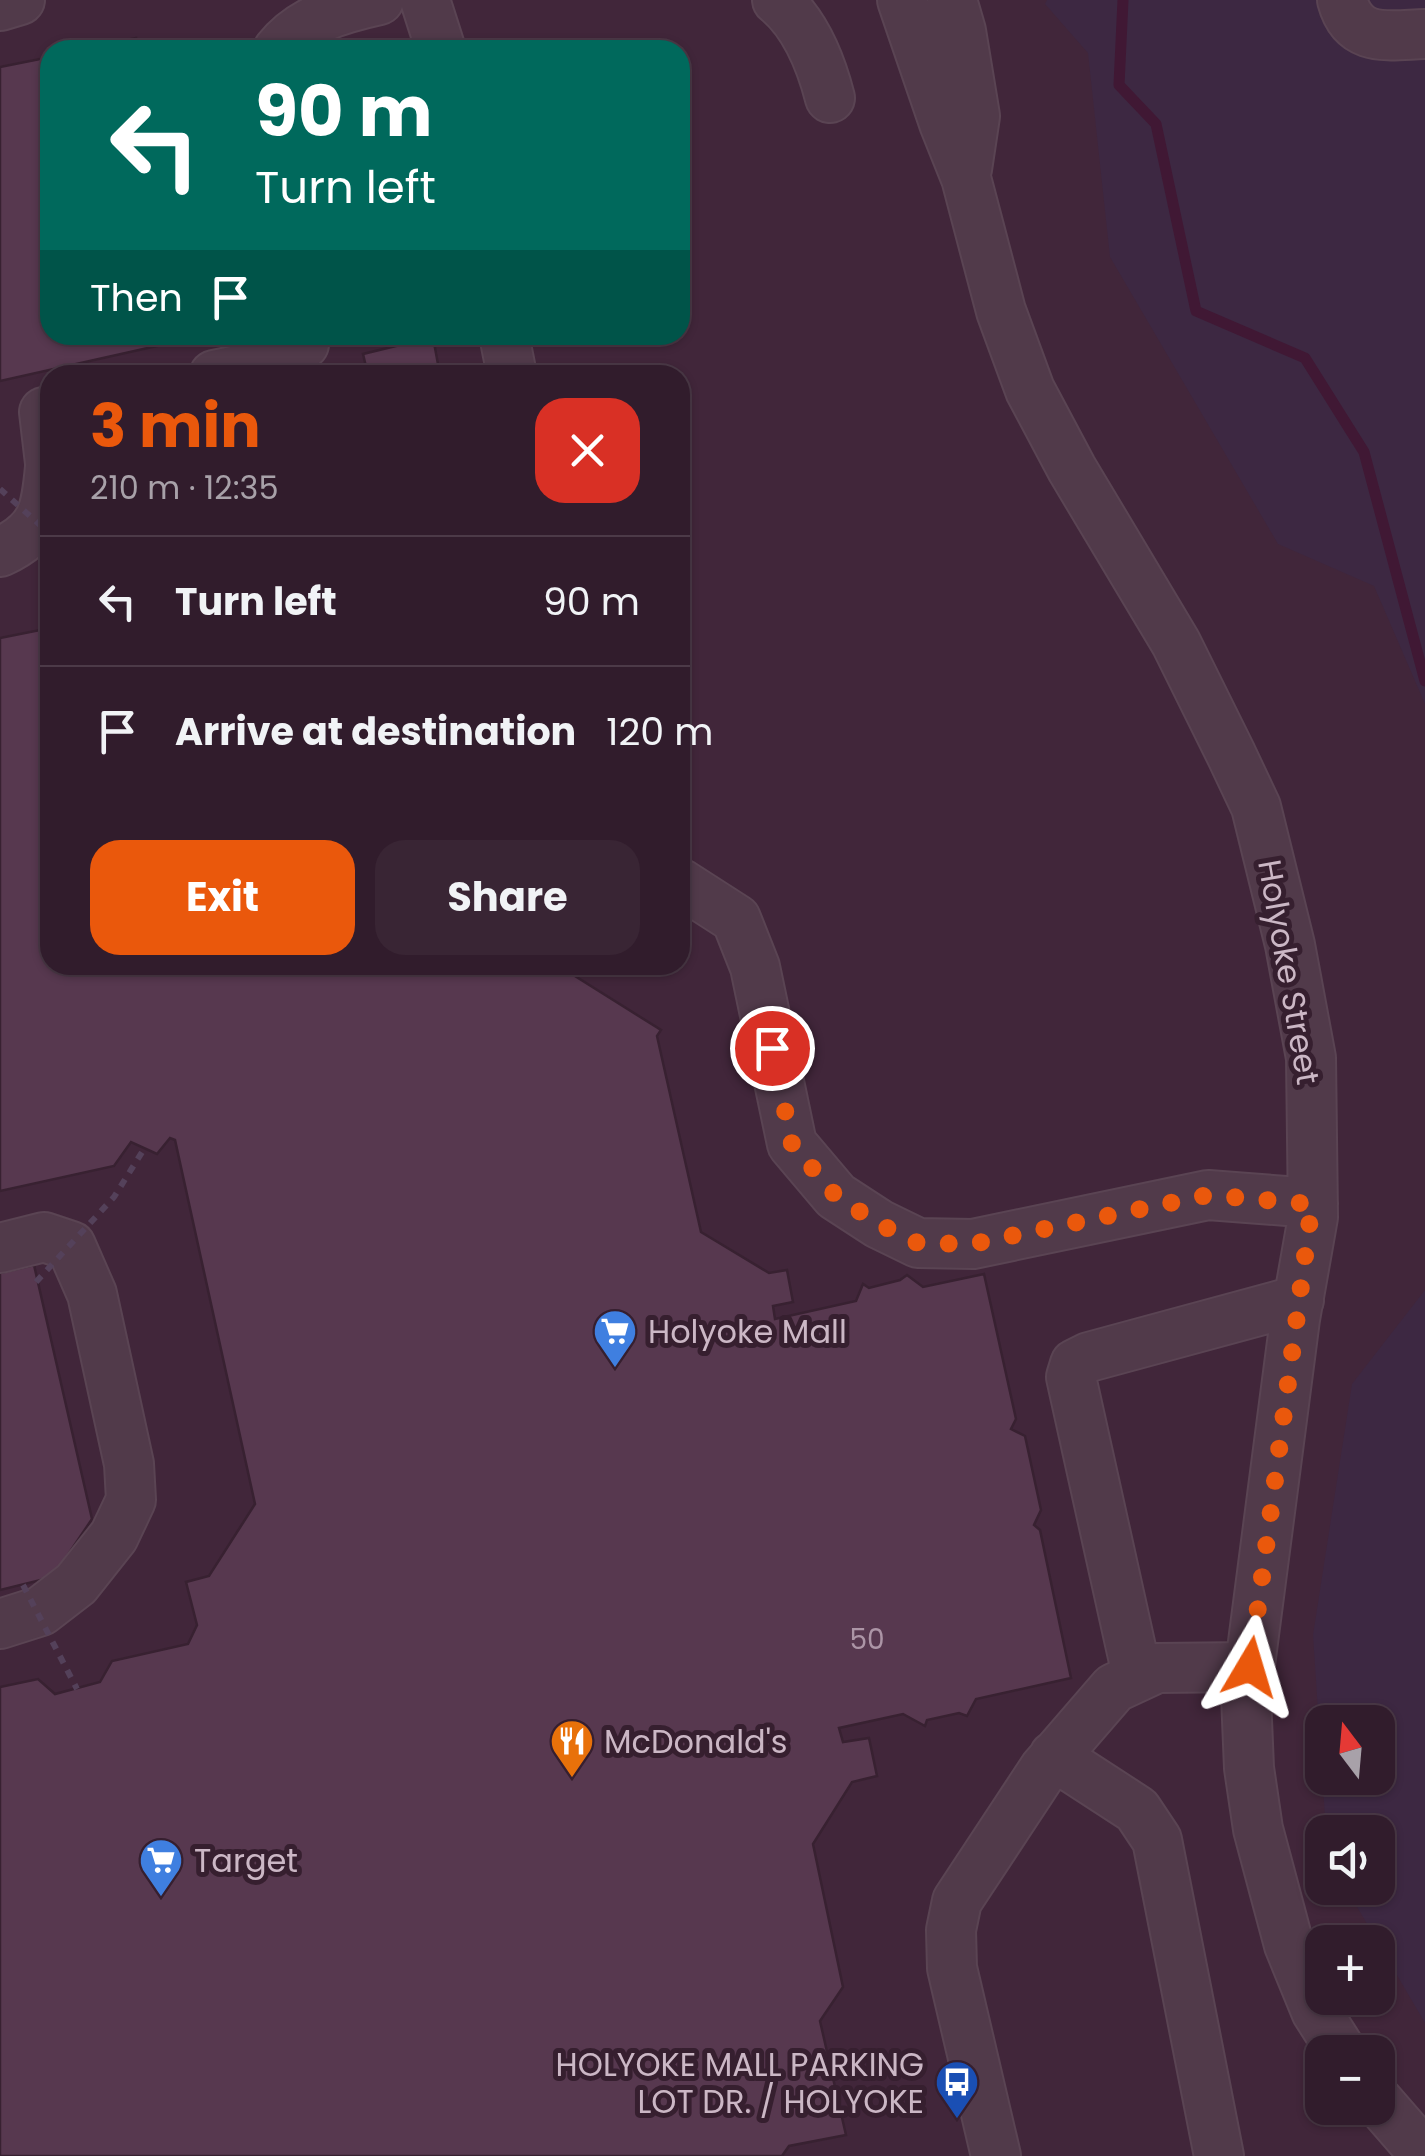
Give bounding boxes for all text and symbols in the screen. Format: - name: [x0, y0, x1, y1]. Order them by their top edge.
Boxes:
- text: 90 m: [255, 62, 433, 161]
- icon: left: [90, 80, 220, 210]
- text: Turn left: [255, 156, 436, 219]
- icon: arrive: [203, 270, 258, 325]
- text: Then: [90, 271, 183, 324]
- text: 3 min: [90, 384, 261, 468]
- button: close: [535, 398, 640, 503]
- text: 210 m · 12:35: [90, 465, 279, 510]
- icon: left: [90, 574, 145, 629]
- text: Turn left: [175, 575, 337, 628]
- text: 90 m: [543, 575, 640, 628]
- icon: arrive: [90, 704, 145, 759]
- text: Arrive at destination: [175, 705, 576, 758]
- text: 120 m: [606, 705, 713, 758]
- button: Exit: [90, 840, 355, 955]
- button: Share: [375, 840, 640, 955]
- street label: Holyoke Street: [1247, 856, 1331, 1088]
- pin: [730, 1006, 815, 1091]
- icon: arrive: [745, 1021, 800, 1076]
- supermarket icon: Holyoke Mall: [592, 1308, 638, 1369]
- place label: Holyoke Mall: [648, 1309, 847, 1354]
- position arrow: [1198, 1615, 1302, 1719]
- house number: 50: [849, 1620, 885, 1659]
- north arrow: [1305, 1705, 1395, 1795]
- map controls: [1305, 1705, 1395, 2125]
- restaurant icon: McDonald's: [549, 1718, 595, 1779]
- place label: McDonald's: [604, 1719, 788, 1764]
- button: sound: [1305, 1815, 1395, 1905]
- supermarket icon: Target: [138, 1837, 184, 1898]
- place label: Target: [194, 1838, 298, 1883]
- button: +: [1305, 1925, 1395, 2015]
- button: −: [1305, 2035, 1395, 2125]
- place label: HOLYOKE MALL PARKING LOT DR. / HOLYOKE: [556, 2042, 924, 2124]
- bus stop icon: HOLYOKE MALL PARKING LOT DR. / HOLYOKE: [934, 2059, 980, 2120]

